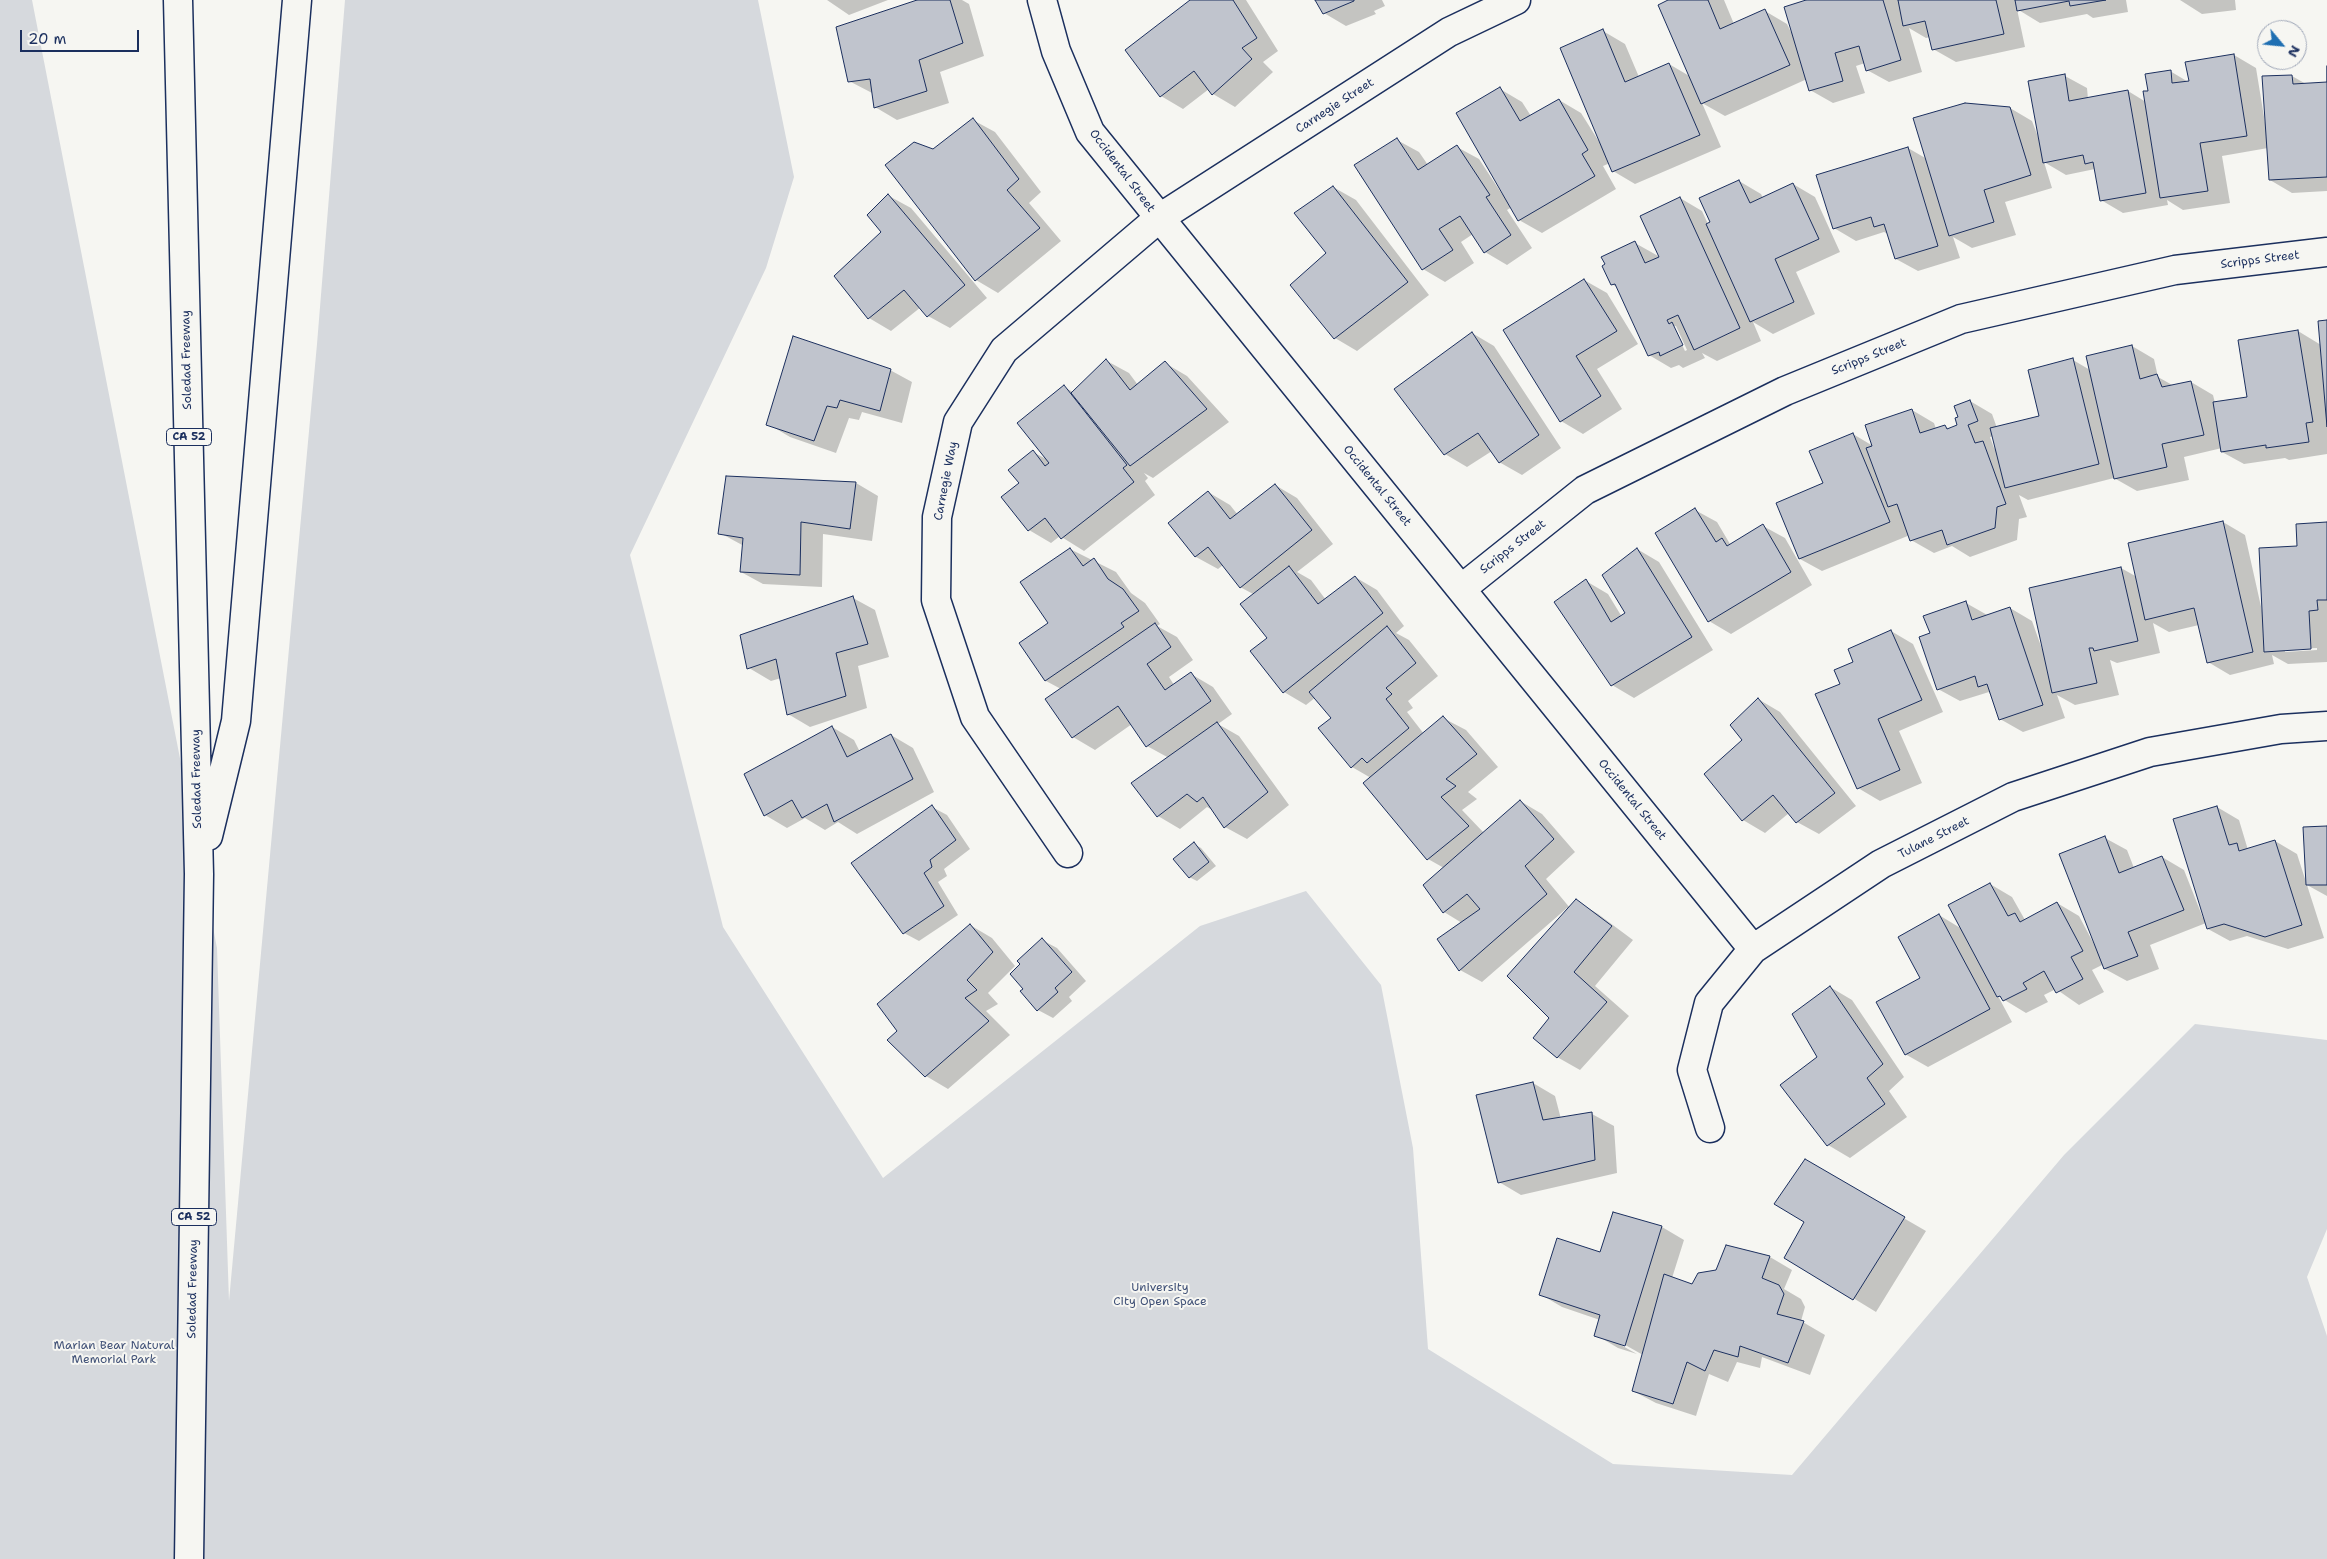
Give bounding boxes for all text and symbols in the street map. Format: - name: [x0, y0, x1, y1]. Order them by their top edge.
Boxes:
- scale bar: [22, 20, 141, 52]
- north arrow: [2257, 20, 2307, 70]
- text: 20 m: [28, 29, 67, 49]
- text: N: [2284, 42, 2305, 61]
- street label: Carnegie Street: [1293, 75, 1377, 137]
- street label: Occidental Street: [1086, 127, 1158, 215]
- street label: Scripps Street: [2220, 248, 2300, 272]
- street label: Soledad Freeway: [179, 310, 195, 410]
- street label: Scripps Street: [1829, 335, 1909, 379]
- road number: CA 52: [166, 428, 212, 446]
- street label: Carnegie Way: [931, 440, 961, 522]
- street label: Occidental Street: [1340, 443, 1414, 529]
- street label: Scripps Street: [1477, 517, 1549, 577]
- street label: Soledad Freeway: [189, 729, 205, 829]
- street label: Occidental Street: [1595, 757, 1669, 843]
- street label: Tulane Street: [1896, 814, 1972, 862]
- road number: CA 52: [172, 1208, 216, 1226]
- street label: Soledad Freeway: [185, 1239, 201, 1339]
- park label: University City Open Space: [1113, 1281, 1207, 1309]
- park label: Marian Bear Natural Memorial Park: [54, 1339, 174, 1367]

